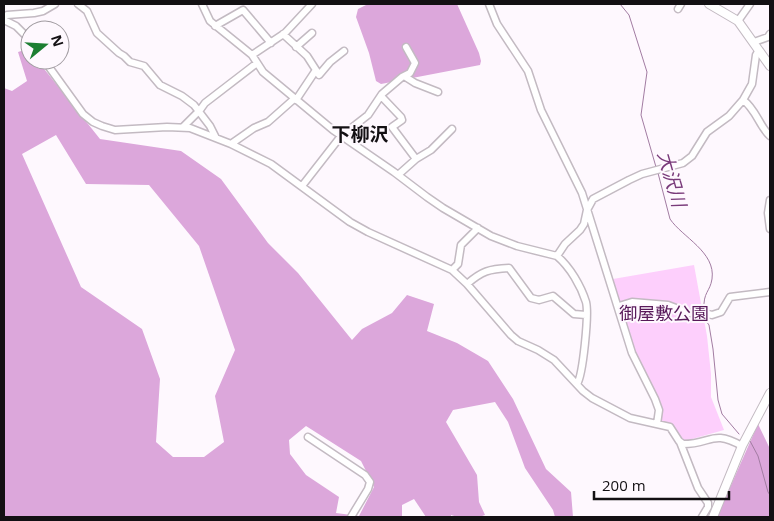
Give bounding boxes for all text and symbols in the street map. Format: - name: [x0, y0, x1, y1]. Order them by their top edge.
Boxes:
- north arrow: [20, 20, 70, 70]
- text: N: [47, 32, 69, 49]
- district label: 下柳沢: [331, 121, 389, 147]
- water label: 大沢川: [652, 148, 693, 212]
- park label: 御屋敷公園: [619, 301, 709, 325]
- scale bar: [594, 468, 729, 500]
- text: 200 m: [602, 475, 646, 495]

